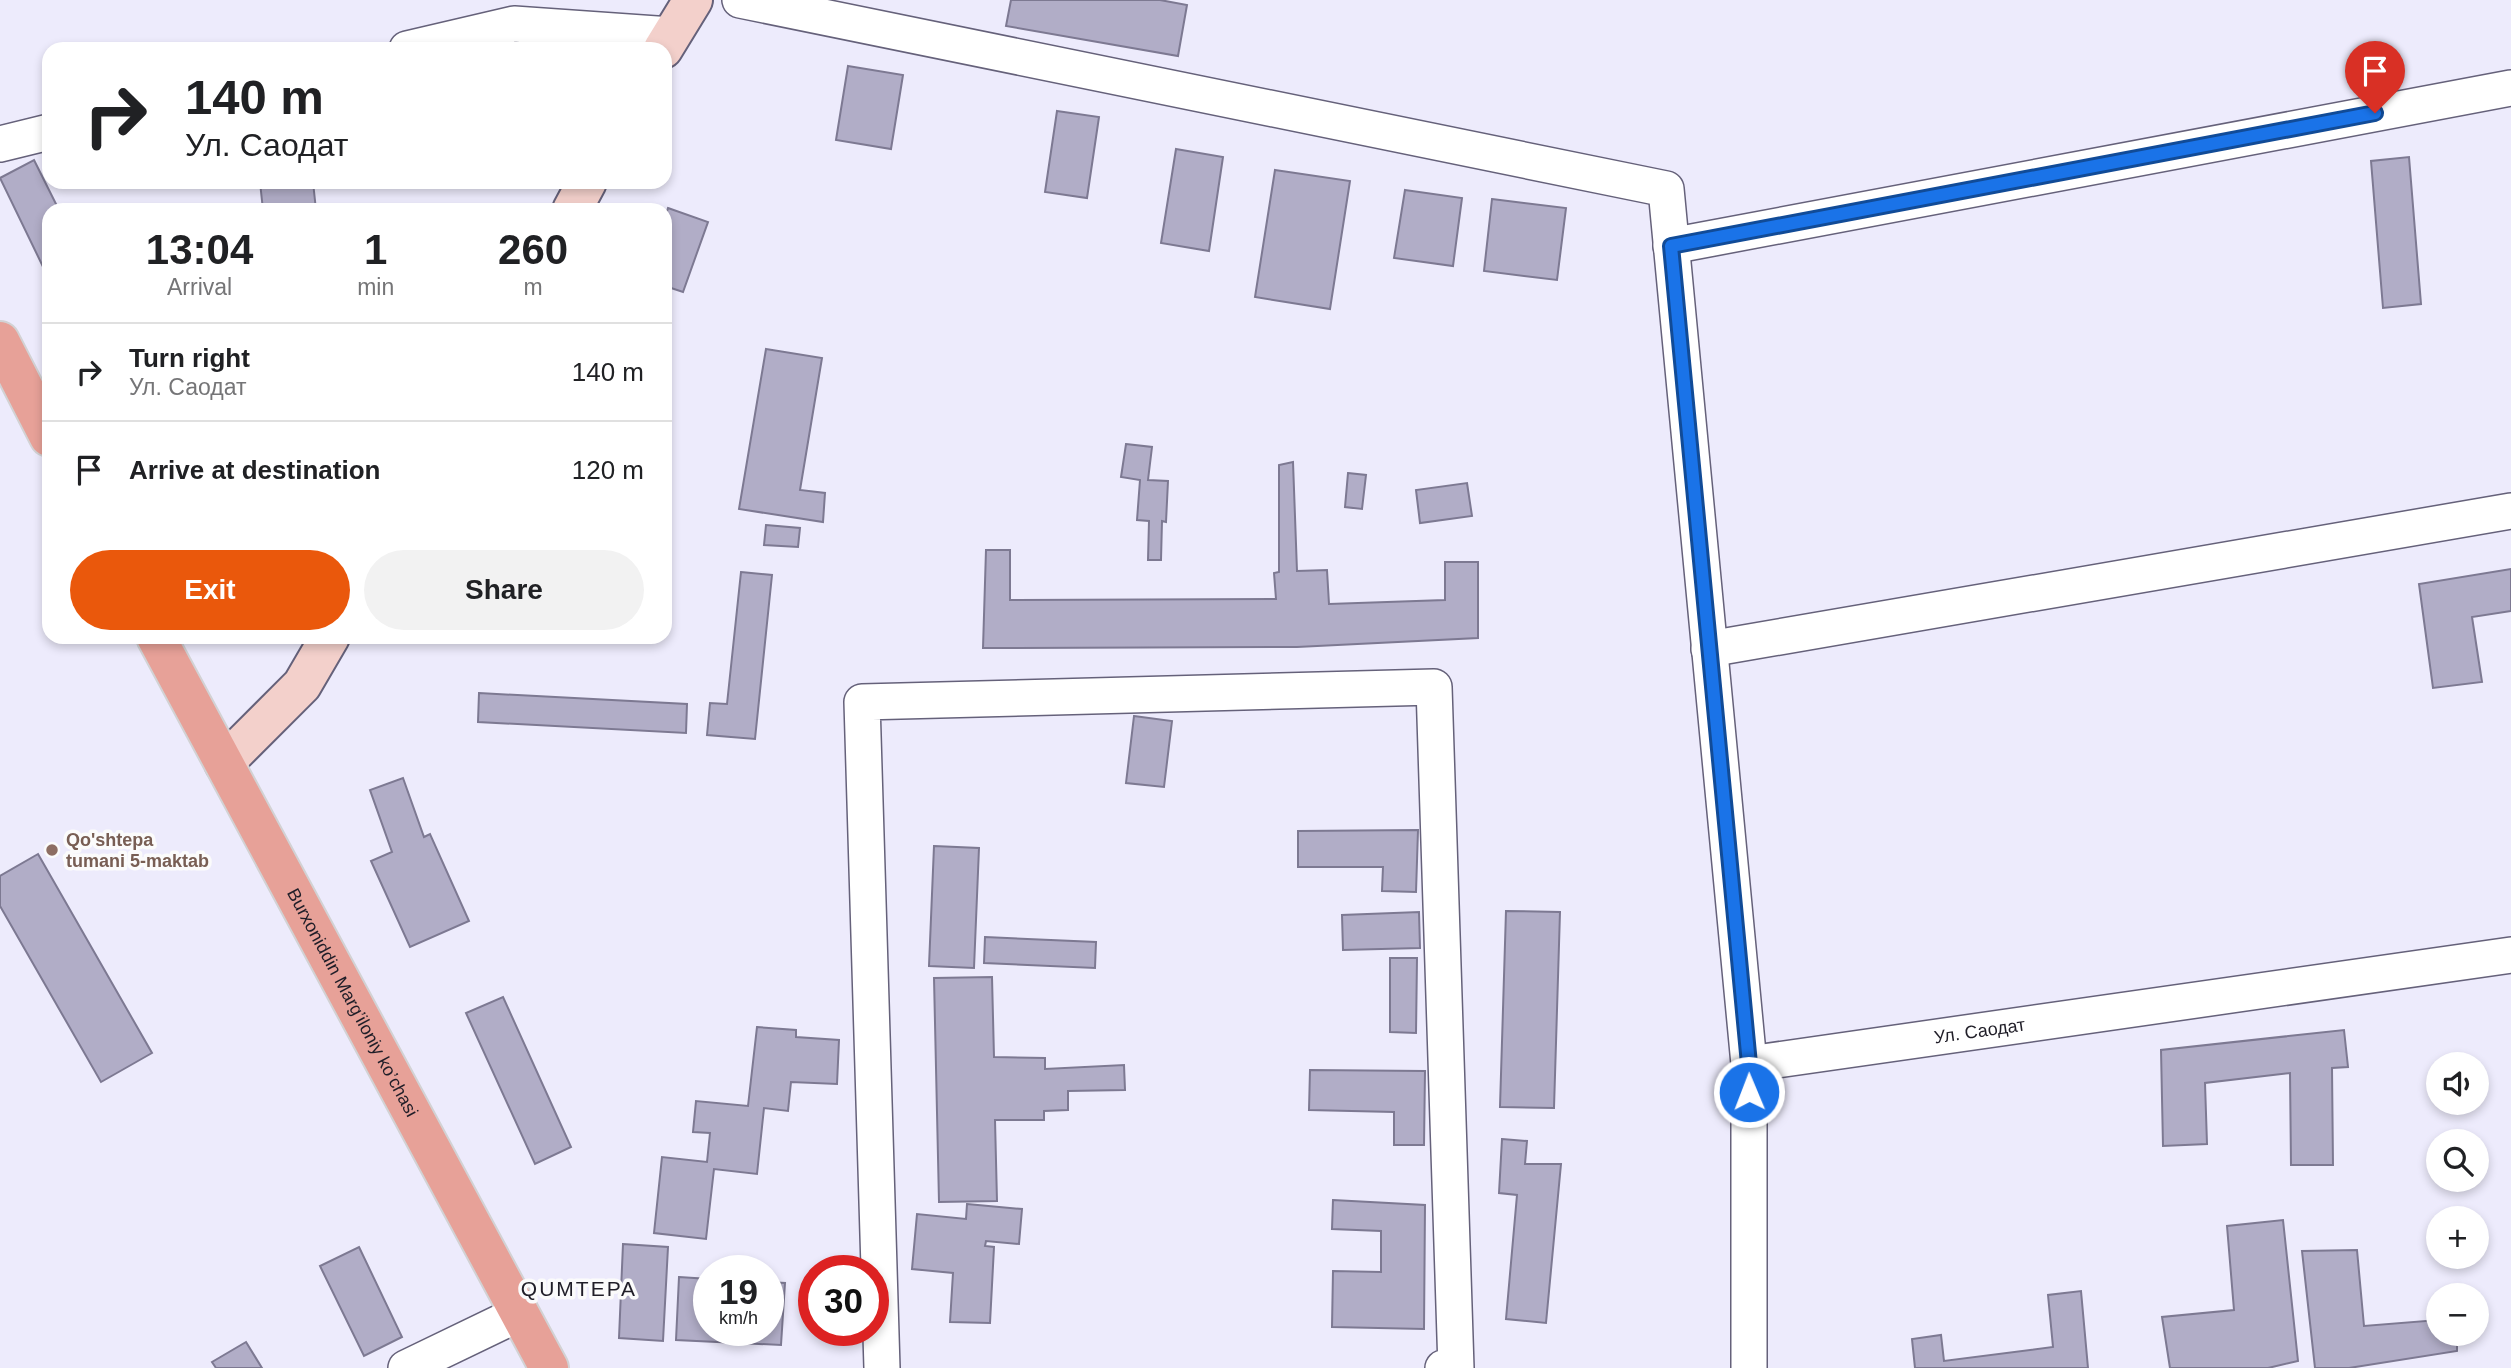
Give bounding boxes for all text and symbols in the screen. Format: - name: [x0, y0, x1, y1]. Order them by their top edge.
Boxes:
- pin: [2345, 41, 2405, 113]
- icon: arrive: [2356, 52, 2394, 90]
- icon: right: [70, 70, 161, 161]
- text: 140 m: [185, 70, 324, 124]
- text: Ул. Саодат: [185, 127, 348, 163]
- text: 13:04: [146, 226, 253, 273]
- text: 1: [364, 226, 387, 273]
- text: 260: [498, 226, 568, 273]
- text: Arrival: [167, 274, 232, 300]
- text: min: [357, 274, 394, 300]
- text: m: [524, 274, 543, 300]
- text: Turn right: [129, 343, 250, 373]
- icon: right: [70, 353, 108, 391]
- text: 140 m: [572, 357, 644, 387]
- text: Ул. Саодат: [129, 374, 246, 400]
- icon: arrive: [70, 451, 108, 489]
- text: Arrive at destination: [129, 455, 380, 485]
- text: 120 m: [572, 455, 644, 485]
- button: Exit: [70, 550, 350, 630]
- button: Share: [364, 550, 644, 630]
- place label: Qo'shtepa tumani 5-maktab: [66, 830, 209, 871]
- marker: Qo'shtepa tumani 5-maktab: [44, 842, 60, 858]
- street label: Burxoniddin Marg’iloniy ko’chasi: [283, 885, 422, 1120]
- street label: Ул. Саодат: [1933, 1015, 2027, 1047]
- map controls: [2426, 1052, 2489, 1346]
- button: sound: [2426, 1052, 2489, 1115]
- position arrow: [1712, 1055, 1786, 1129]
- button: search: [2426, 1129, 2489, 1192]
- button: +: [2426, 1206, 2489, 1269]
- speed limit sign: 30: [798, 1255, 889, 1346]
- text: 19: [719, 1272, 758, 1311]
- district label: QUMTEPA: [521, 1277, 637, 1300]
- button: −: [2426, 1283, 2489, 1346]
- text: km/h: [719, 1308, 758, 1328]

